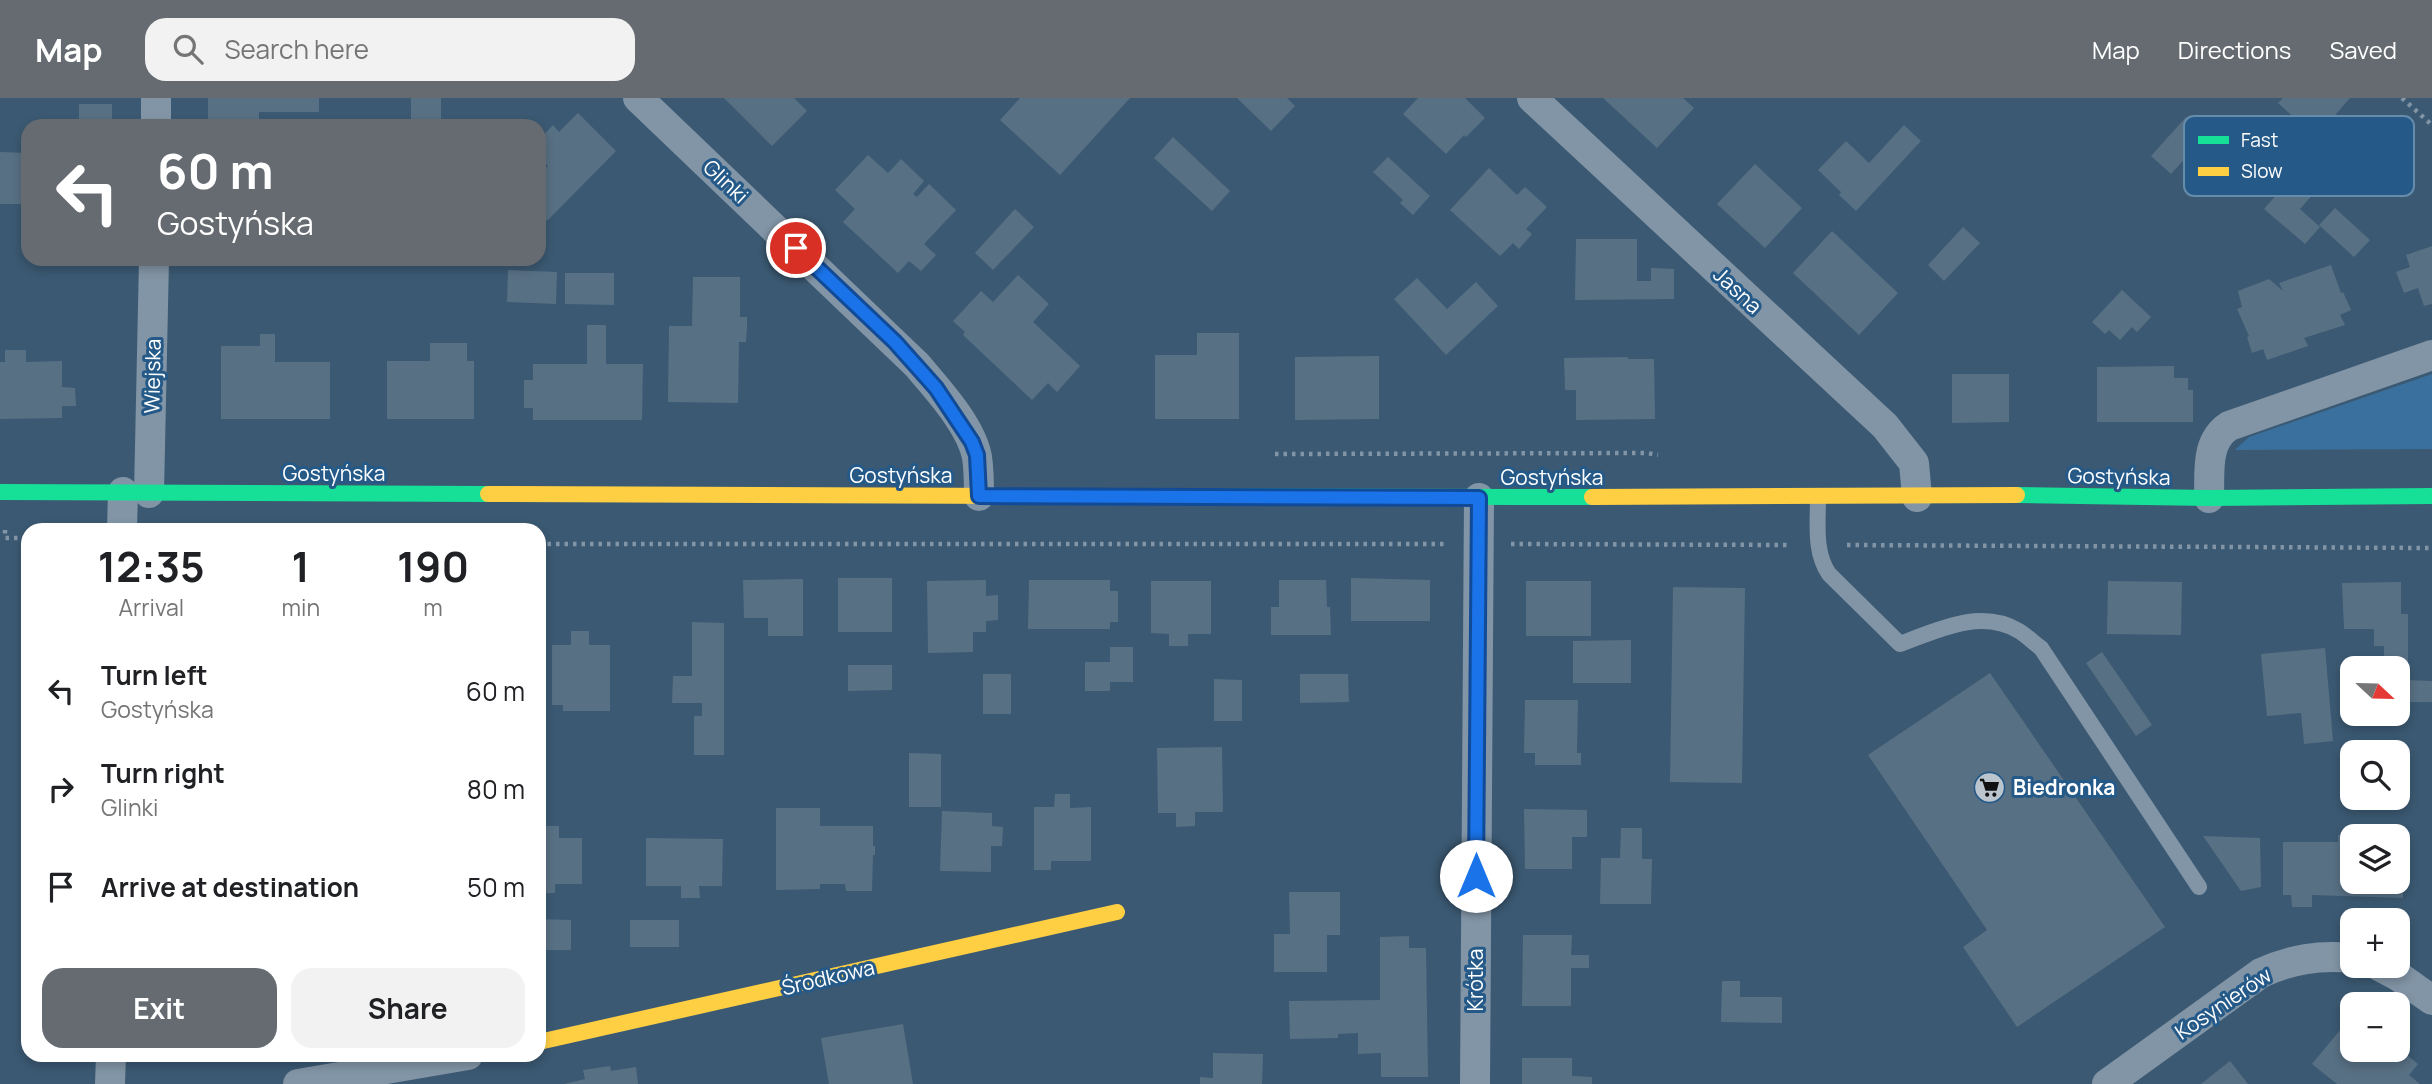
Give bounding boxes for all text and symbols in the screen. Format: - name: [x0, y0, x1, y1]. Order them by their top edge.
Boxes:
- search box: [145, 18, 635, 81]
- text: Map: [35, 27, 103, 72]
- icon: search: [169, 30, 207, 68]
- text: Search here: [225, 31, 369, 67]
- text: Map: [2092, 33, 2140, 66]
- text: Directions: [2178, 33, 2291, 66]
- text: Saved: [2329, 33, 2397, 66]
- legend: [2184, 116, 2414, 196]
- text: Fast: [2241, 127, 2278, 153]
- text: 60 m: [157, 137, 274, 204]
- icon: left: [42, 147, 133, 238]
- street label: Glinki: [697, 153, 755, 209]
- text: Slow: [2241, 158, 2283, 184]
- text: Gostyńska: [157, 201, 314, 245]
- pin: [766, 218, 826, 278]
- icon: arrive: [777, 229, 815, 267]
- street label: Jasna: [1708, 260, 1768, 320]
- street label: Wiejska: [137, 338, 167, 414]
- street label: Gostyńska: [283, 459, 385, 487]
- street label: Gostyńska: [850, 461, 952, 489]
- street label: Gostyńska: [2067, 461, 2171, 491]
- street label: Gostyńska: [1501, 463, 1603, 491]
- text: 12:35: [98, 537, 205, 595]
- text: 1: [292, 537, 310, 595]
- text: 190: [397, 537, 469, 595]
- text: Arrival: [118, 591, 184, 623]
- text: min: [282, 591, 320, 623]
- text: m: [423, 591, 443, 623]
- north arrow: [2340, 656, 2410, 726]
- map controls: [2340, 656, 2410, 1062]
- text: Turn left: [101, 657, 208, 693]
- icon: left: [42, 672, 80, 710]
- text: 60 m: [466, 673, 525, 709]
- text: Gostyńska: [101, 693, 214, 725]
- button: search: [2340, 740, 2410, 810]
- text: Turn right: [101, 755, 225, 791]
- icon: right: [42, 770, 80, 808]
- supermarket icon: Biedronka: [1973, 770, 2007, 804]
- text: 80 m: [467, 771, 525, 807]
- place label: Biedronka: [2013, 773, 2115, 801]
- text: Glinki: [101, 791, 158, 823]
- button: layers: [2340, 824, 2410, 894]
- position arrow: [1439, 839, 1513, 913]
- icon: arrive: [42, 868, 80, 906]
- text: Arrive at destination: [101, 869, 359, 905]
- text: 50 m: [467, 869, 525, 905]
- button: +: [2340, 908, 2410, 978]
- street label: Krótka: [1461, 949, 1489, 1011]
- street label: Środkowa: [779, 953, 877, 1001]
- street label: Kosynierów: [2169, 960, 2277, 1046]
- button: Exit: [42, 968, 277, 1048]
- button: Share: [291, 968, 525, 1048]
- button: −: [2340, 992, 2410, 1062]

